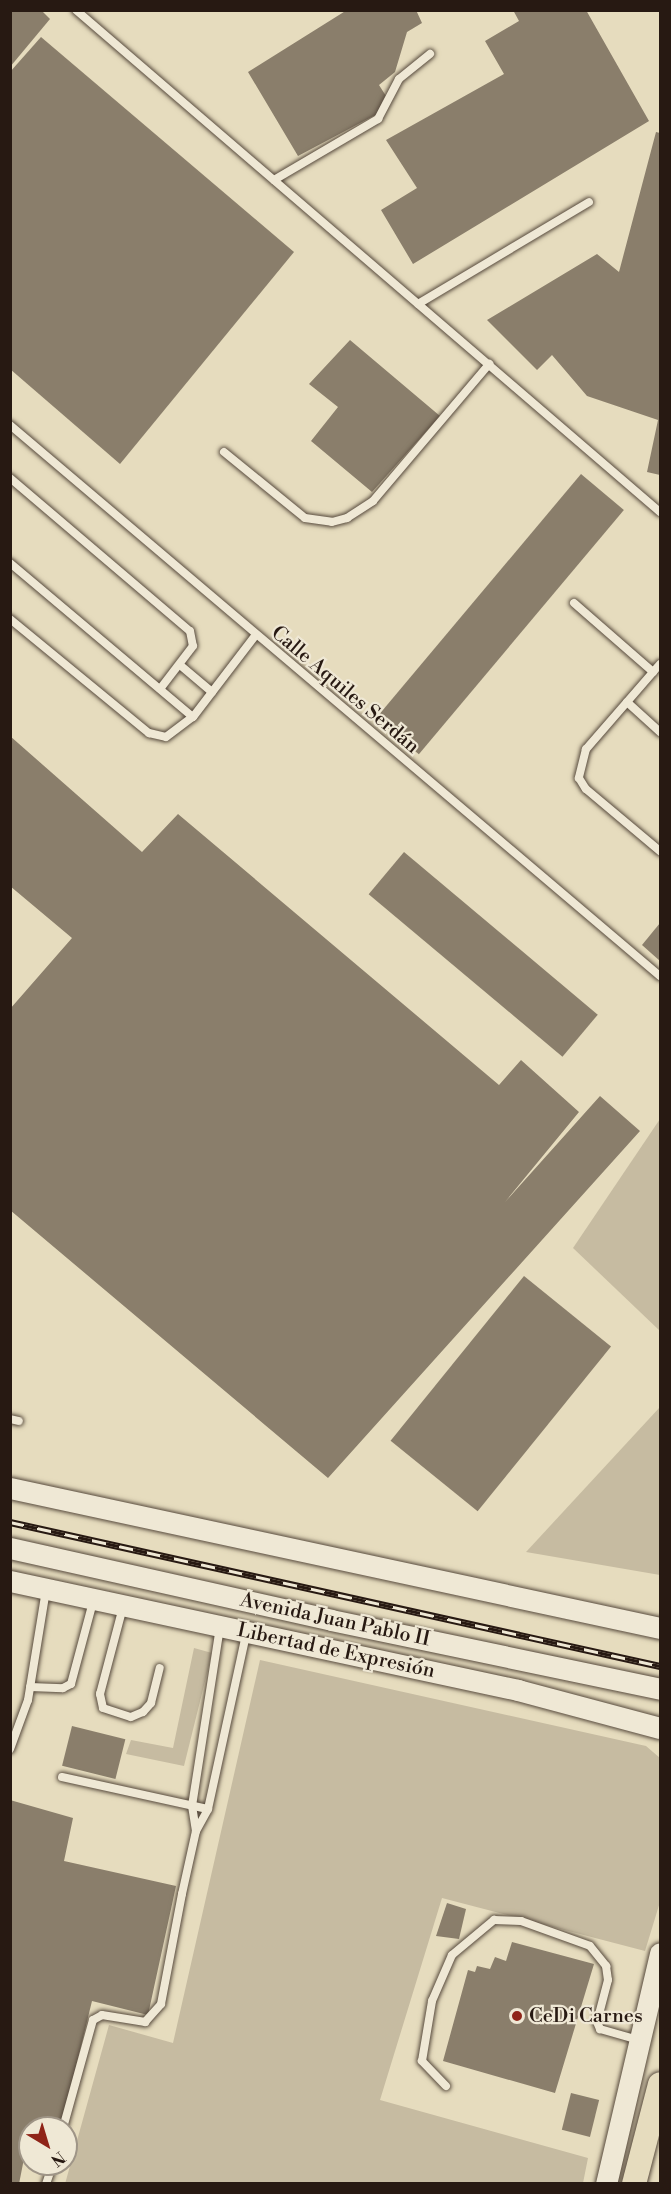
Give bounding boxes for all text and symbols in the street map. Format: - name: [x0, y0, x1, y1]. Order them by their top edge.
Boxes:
- street label: Calle Aquiles Serdán: [266, 621, 424, 759]
- street label: Avenida Juan Pablo II: [238, 1588, 432, 1652]
- street label: Libertad de Expresión: [235, 1618, 437, 1684]
- place label: CeDi Carnes: [529, 2004, 643, 2028]
- marker: CeDi Carnes: [510, 2009, 524, 2023]
- north arrow: [18, 2116, 78, 2176]
- text: N: [47, 2147, 69, 2170]

